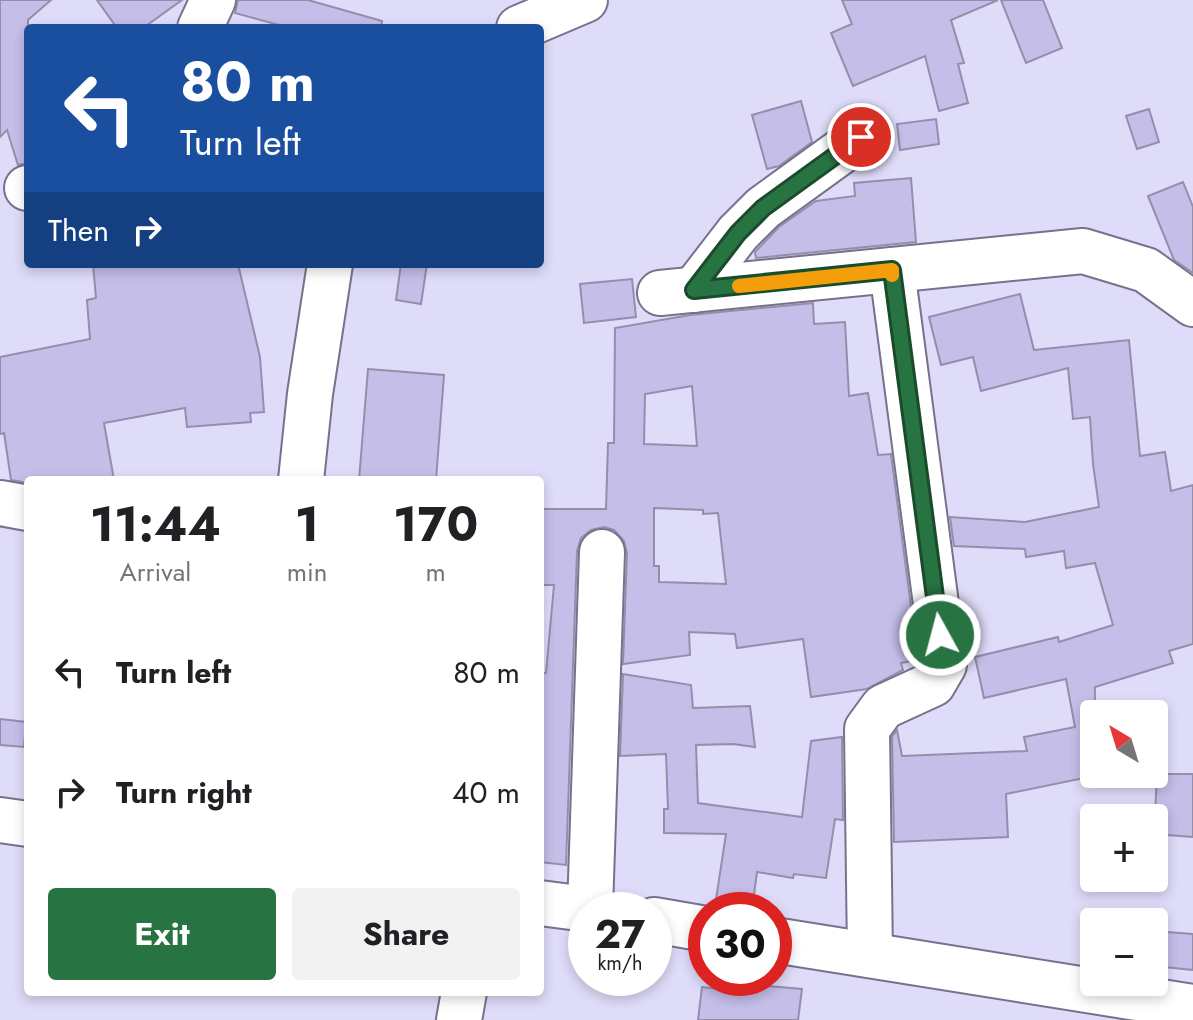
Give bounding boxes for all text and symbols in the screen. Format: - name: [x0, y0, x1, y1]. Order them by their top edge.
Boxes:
- text: 80 m: [180, 41, 315, 122]
- icon: left: [48, 56, 152, 160]
- pin: [827, 103, 895, 171]
- icon: arrive: [839, 115, 883, 159]
- text: Turn left: [180, 116, 301, 168]
- icon: right: [125, 208, 169, 252]
- text: Then: [48, 209, 109, 252]
- text: 11:44: [90, 490, 221, 559]
- text: 1: [295, 490, 319, 559]
- text: 170: [393, 490, 478, 559]
- text: Arrival: [120, 553, 191, 591]
- text: min: [287, 553, 327, 591]
- text: m: [426, 553, 446, 591]
- position arrow: [898, 593, 982, 677]
- icon: left: [48, 650, 92, 694]
- text: Turn left: [116, 651, 231, 694]
- text: 80 m: [453, 651, 520, 694]
- north arrow: [1080, 700, 1168, 788]
- map controls: [1080, 700, 1168, 996]
- icon: right: [48, 770, 92, 814]
- text: Turn right: [116, 771, 252, 814]
- text: 40 m: [452, 771, 520, 814]
- button: +: [1080, 804, 1168, 892]
- button: Exit: [48, 888, 276, 980]
- button: Share: [292, 888, 520, 980]
- speed limit sign: 30: [688, 892, 792, 996]
- text: 27: [595, 905, 645, 963]
- button: −: [1080, 908, 1168, 996]
- text: km/h: [597, 949, 643, 978]

